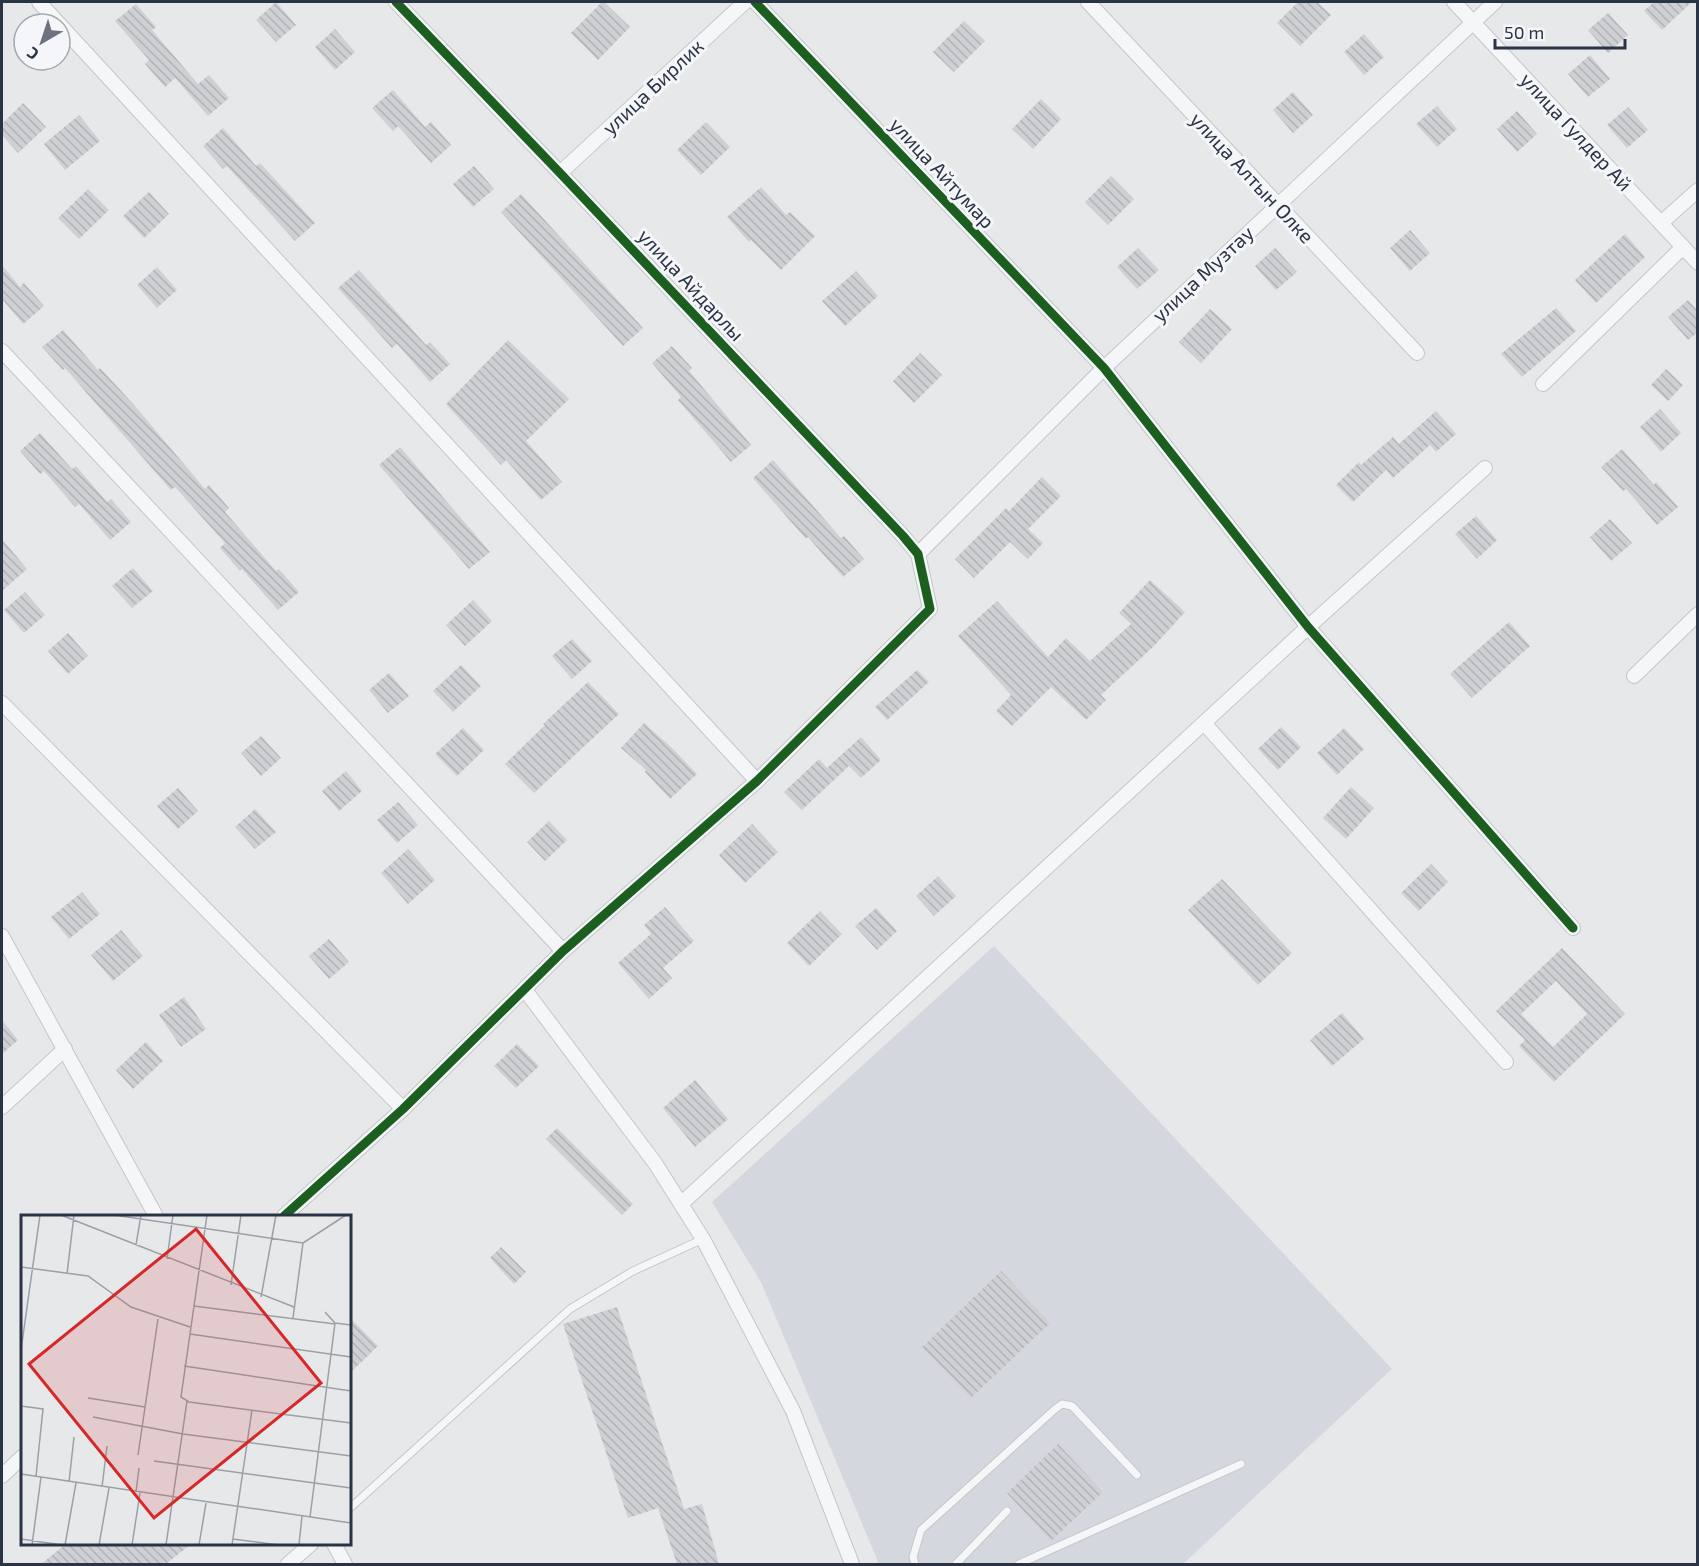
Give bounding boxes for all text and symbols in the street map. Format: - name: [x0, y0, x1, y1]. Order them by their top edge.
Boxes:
- north arrow: [12, 12, 72, 72]
- scale bar: [1495, 12, 1626, 50]
- text: 50 m: [1504, 21, 1544, 43]
- street label: улица Бирлик: [597, 33, 709, 140]
- text: С: [23, 44, 42, 64]
- street label: улица Гулдер Ай: [1515, 67, 1638, 196]
- street label: улица Алтын Олке: [1185, 107, 1320, 248]
- street label: улица Айтумар: [885, 112, 1000, 233]
- street label: улица Музтау: [1147, 220, 1259, 327]
- street label: улица Айдарлы: [633, 223, 750, 346]
- inset map: [21, 1215, 351, 1545]

